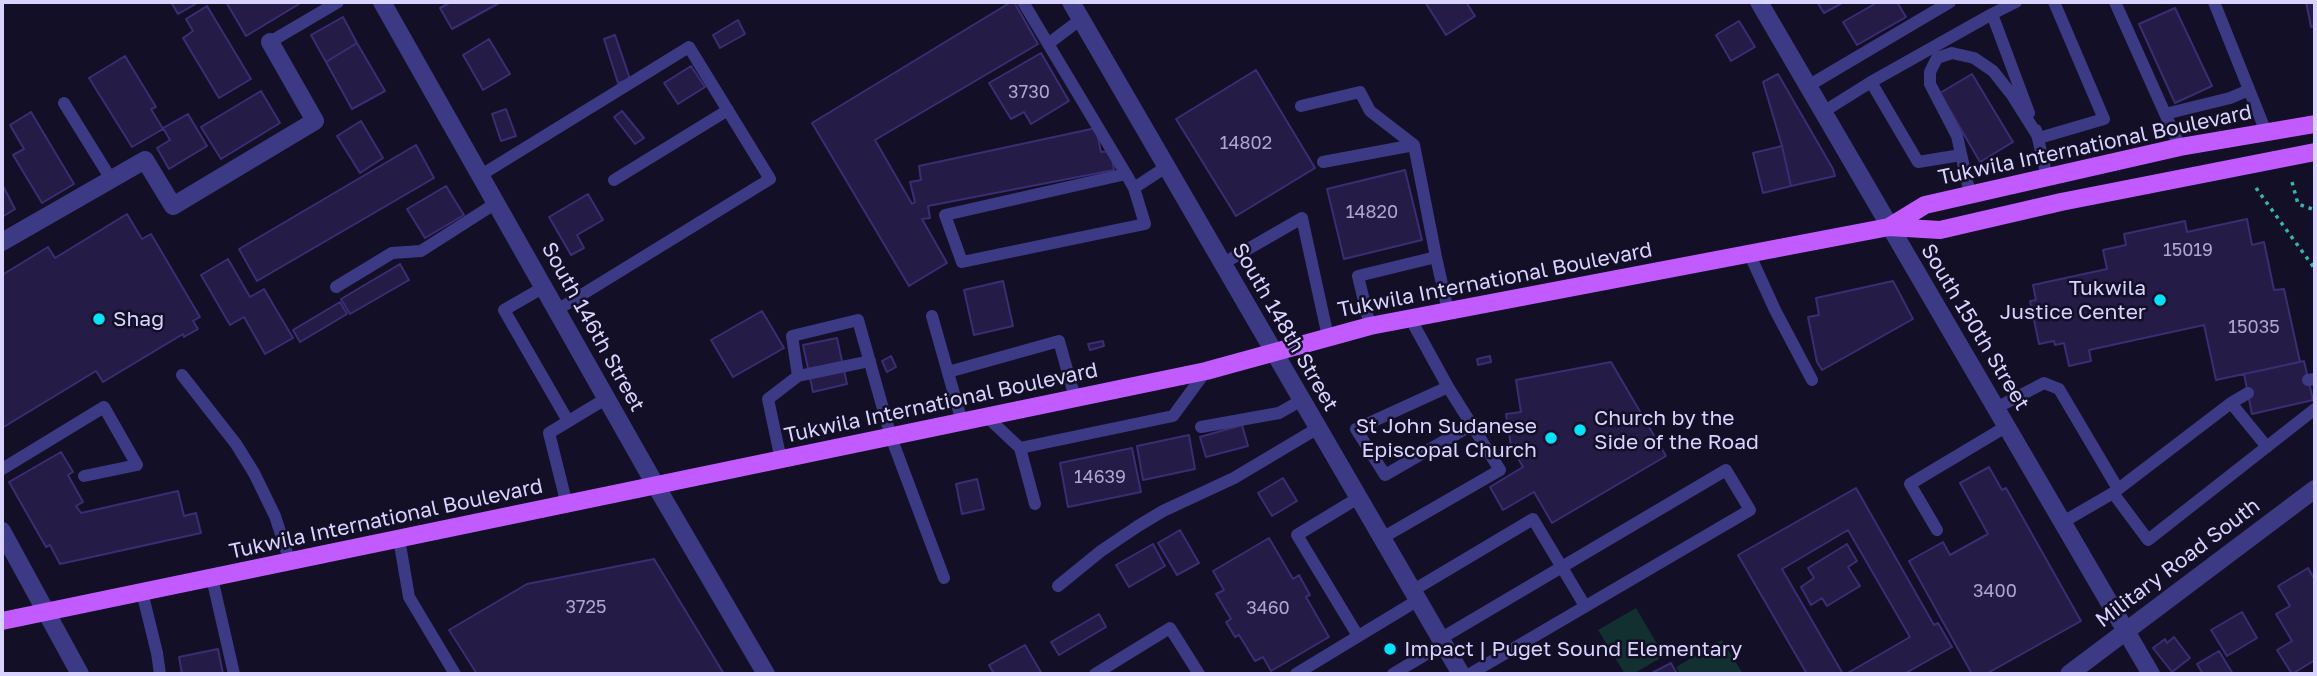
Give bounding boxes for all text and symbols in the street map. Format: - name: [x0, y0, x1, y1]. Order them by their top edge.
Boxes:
- house number: 3730: [1008, 81, 1050, 103]
- street label: Tukwila International Boulevard: [1936, 99, 2254, 191]
- house number: 14802: [1220, 132, 1272, 154]
- house number: 14820: [1346, 201, 1398, 223]
- street label: Tukwila International Boulevard: [1336, 237, 1654, 323]
- street label: South 146th Street: [536, 238, 650, 416]
- street label: South 148th Street: [1227, 238, 1343, 416]
- street label: South 150th Street: [1915, 239, 2035, 415]
- house number: 15019: [2163, 239, 2213, 261]
- place label: Tukwila Justice Center: [2000, 275, 2146, 325]
- marker: Tukwila Justice Center: [2152, 292, 2168, 308]
- place label: Shag: [113, 306, 164, 332]
- marker: Shag: [91, 311, 107, 327]
- house number: 15035: [2228, 316, 2280, 338]
- street label: Tukwila International Boulevard: [782, 357, 1100, 449]
- place label: Church by the Side of the Road: [1594, 405, 1759, 455]
- place label: St John Sudanese Episcopal Church: [1356, 413, 1537, 463]
- marker: Church by the Side of the Road: [1572, 422, 1588, 438]
- marker: St John Sudanese Episcopal Church: [1543, 430, 1559, 446]
- house number: 14639: [1074, 466, 1126, 488]
- street label: Tukwila International Boulevard: [227, 473, 545, 565]
- street label: Military Road South: [2091, 493, 2265, 633]
- house number: 3400: [1973, 580, 2017, 602]
- house number: 3725: [566, 596, 606, 618]
- house number: 3460: [1246, 597, 1290, 619]
- place label: Impact | Puget Sound Elementary: [1404, 636, 1742, 662]
- marker: Impact | Puget Sound Elementary: [1382, 641, 1398, 657]

